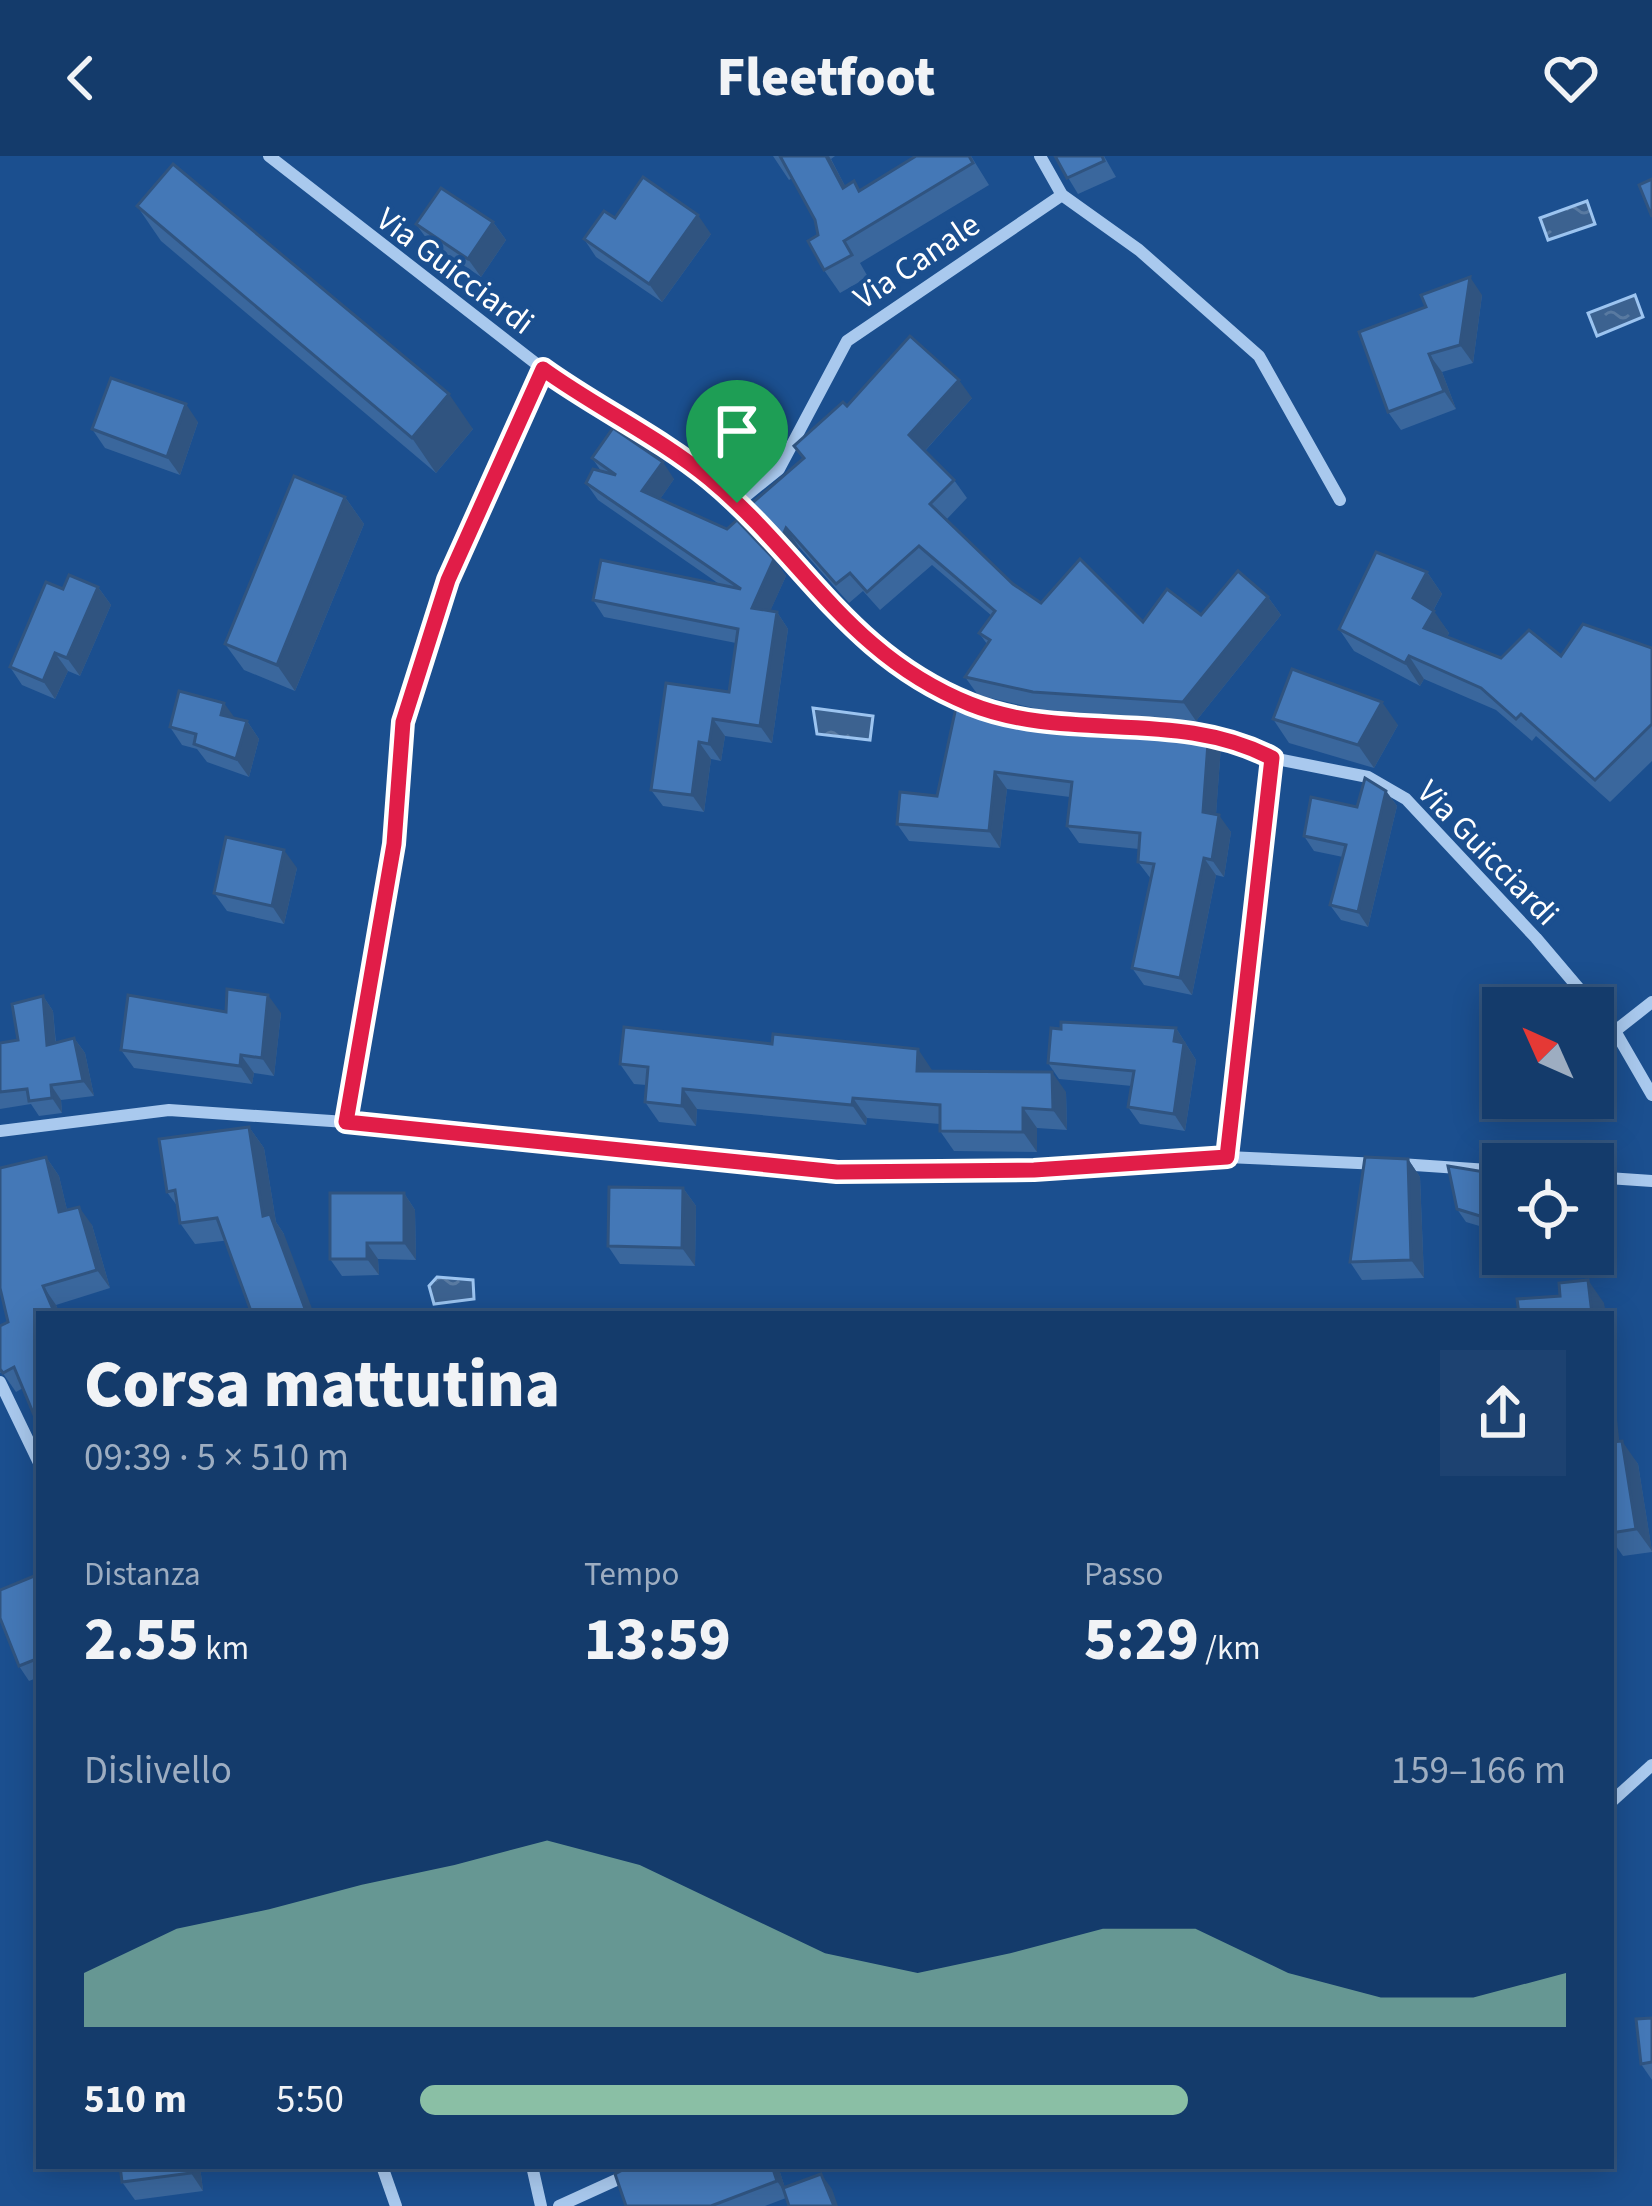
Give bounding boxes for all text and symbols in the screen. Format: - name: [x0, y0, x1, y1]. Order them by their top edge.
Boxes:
- text: Fleetfoot: [717, 40, 935, 117]
- icon: back: [48, 45, 114, 111]
- icon: heart: [1538, 45, 1604, 111]
- street label: Via Guicciardi: [366, 196, 544, 346]
- street label: Via Canale: [844, 202, 989, 321]
- pin: [686, 380, 788, 503]
- icon: arrive: [704, 398, 770, 464]
- street label: Via Guicciardi: [1406, 770, 1570, 936]
- north arrow: [1482, 987, 1614, 1119]
- map controls: [1482, 987, 1614, 1275]
- button: locate: [1482, 1143, 1614, 1275]
- text: Corsa mattutina: [84, 1338, 560, 1432]
- button: share: [1440, 1350, 1566, 1476]
- text: 09:39 · 5 × 510 m: [84, 1430, 349, 1486]
- text: Distanza: [84, 1551, 201, 1598]
- text: Tempo: [584, 1551, 679, 1598]
- text: Passo: [1084, 1551, 1163, 1598]
- text: 2.55: [84, 1598, 199, 1683]
- text: 13:59: [584, 1598, 731, 1683]
- text: 5:29: [1084, 1598, 1199, 1683]
- text: km: [199, 1625, 249, 1672]
- text: /km: [1199, 1625, 1261, 1672]
- text: Dislivello: [84, 1743, 232, 1799]
- text: 159–166 m: [1391, 1743, 1566, 1799]
- text: 510 m: [84, 2072, 187, 2128]
- text: 5:50: [276, 2072, 344, 2128]

